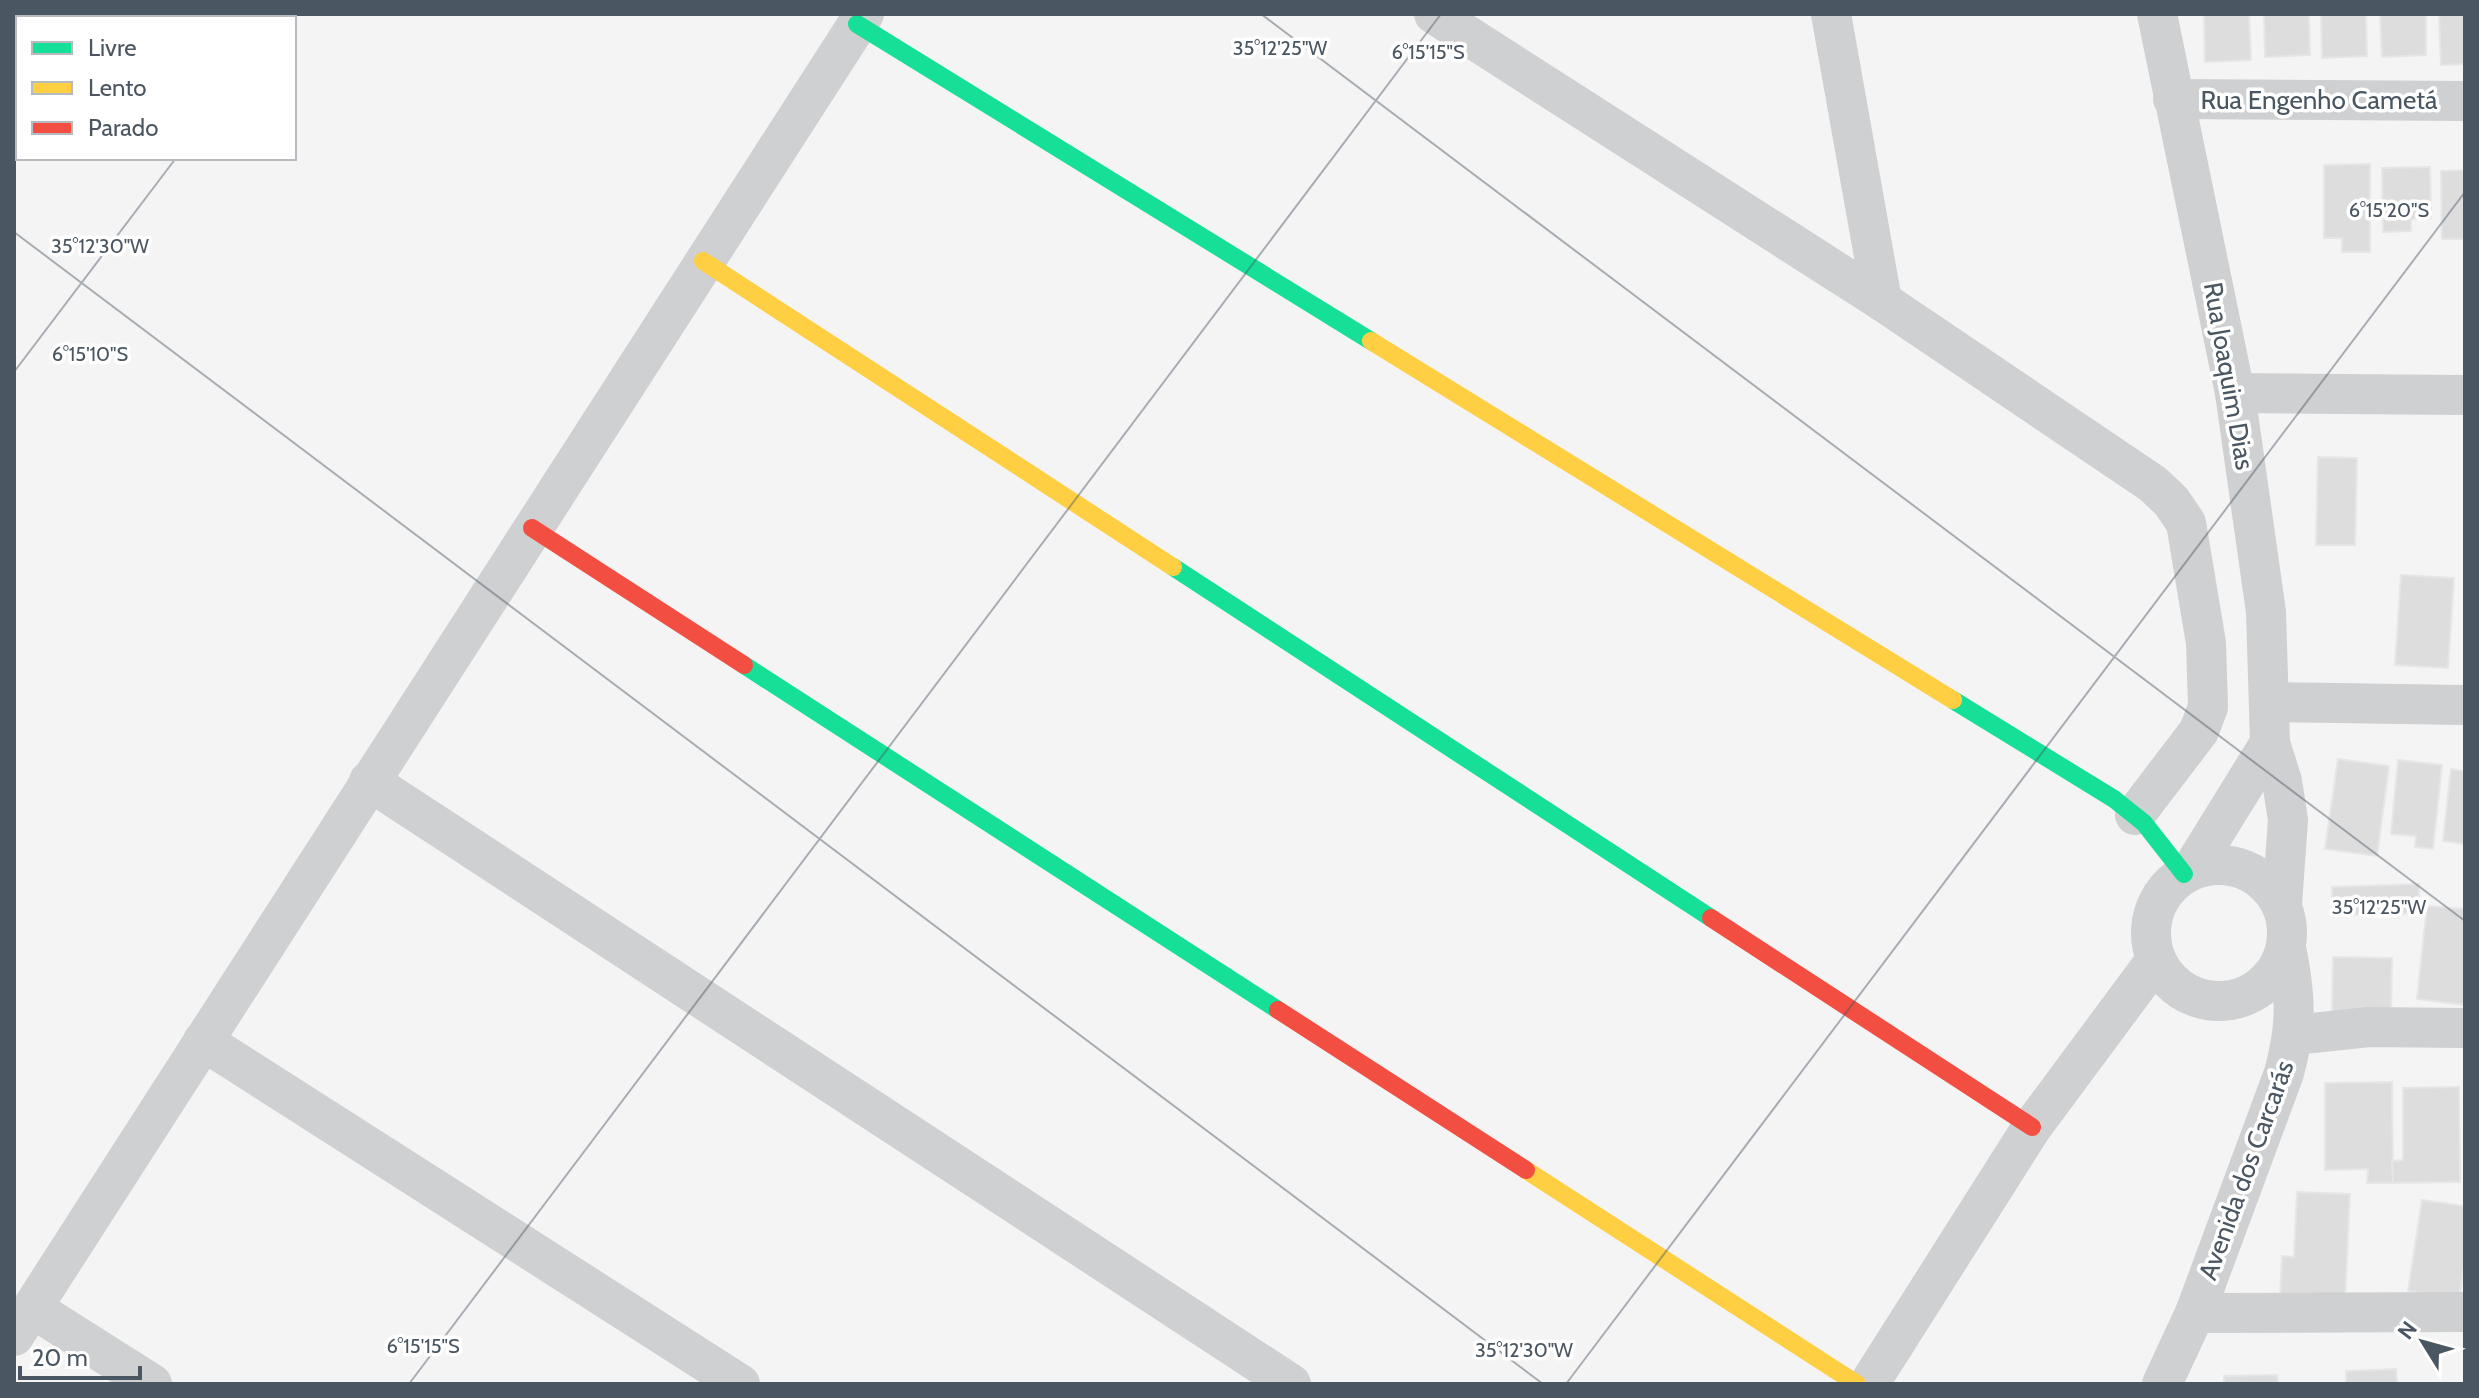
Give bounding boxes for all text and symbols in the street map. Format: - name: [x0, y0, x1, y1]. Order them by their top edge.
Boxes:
- legend: [16, 16, 296, 160]
- text: Livre: [88, 33, 136, 62]
- text: 35°12'25"W: [1233, 36, 1327, 60]
- text: 6°15'15"S: [1391, 40, 1465, 64]
- text: Lento: [88, 73, 147, 102]
- street label: Rua Engenho Cametá: [2201, 84, 2438, 116]
- text: Parado: [88, 113, 158, 142]
- text: 6°15'20"S: [2349, 198, 2429, 222]
- text: 35°12'30"W: [51, 234, 149, 258]
- street label: Rua Joaquim Dias: [2197, 280, 2261, 473]
- text: 6°15'10"S: [52, 342, 128, 366]
- text: 35°12'25"W: [2332, 895, 2426, 919]
- street label: Avenida dos Carcarás: [2191, 1056, 2301, 1284]
- north arrow: [2383, 1302, 2463, 1382]
- text: N: [2392, 1316, 2423, 1345]
- scale bar: [20, 1330, 140, 1380]
- text: 6°15'15"S: [386, 1334, 460, 1358]
- text: 35°12'30"W: [1475, 1338, 1573, 1362]
- text: 20 m: [32, 1343, 88, 1372]

